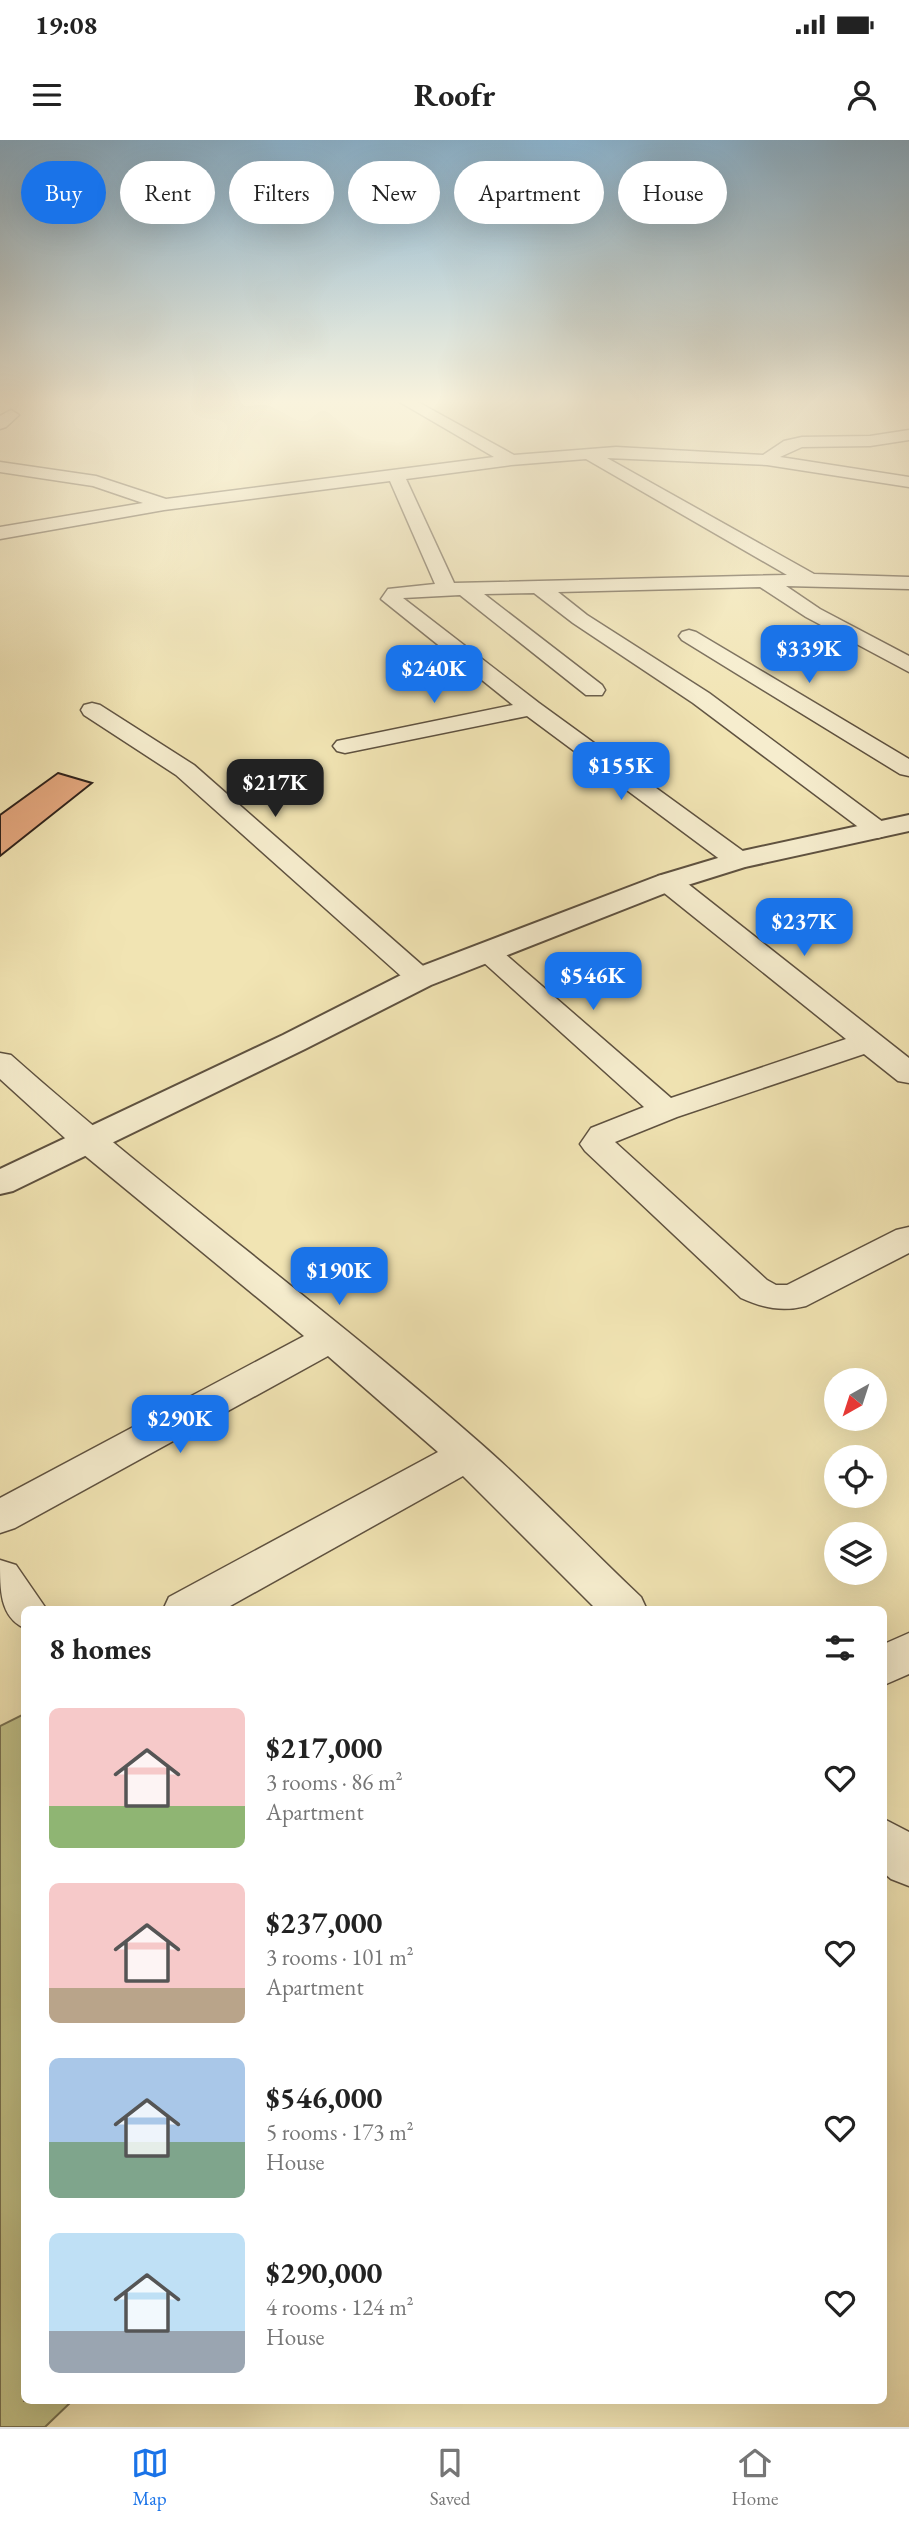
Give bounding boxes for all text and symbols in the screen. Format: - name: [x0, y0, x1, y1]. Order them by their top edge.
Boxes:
- text: 19:08: [35, 8, 97, 42]
- text: Roofr: [414, 74, 495, 116]
- icon: menu: [28, 76, 66, 114]
- icon: person: [843, 76, 881, 114]
- chip: Buy: [21, 161, 106, 224]
- chip: Rent: [120, 161, 215, 224]
- chip: Filters: [229, 161, 334, 224]
- chip: New: [348, 161, 440, 224]
- chip: Apartment: [454, 161, 604, 224]
- chip: House: [618, 161, 727, 224]
- pin: $339K: [760, 626, 858, 685]
- text: $339K: [777, 633, 841, 663]
- pin: $240K: [385, 645, 483, 705]
- text: $240K: [402, 653, 466, 683]
- pin: $155K: [572, 742, 670, 802]
- text: $155K: [589, 750, 653, 780]
- pin: $217K: [226, 760, 324, 819]
- text: $217K: [243, 767, 307, 797]
- pin: $237K: [755, 898, 853, 958]
- text: $237K: [772, 906, 836, 936]
- pin: $546K: [544, 952, 642, 1012]
- text: $546K: [561, 960, 625, 990]
- pin: $190K: [290, 1248, 388, 1307]
- text: $190K: [307, 1255, 371, 1285]
- north arrow: [824, 1368, 887, 1432]
- map controls: [824, 1368, 887, 1585]
- pin: $290K: [131, 1396, 229, 1455]
- text: $290K: [148, 1403, 212, 1433]
- button: locate: [824, 1445, 887, 1508]
- button: layers: [824, 1522, 887, 1585]
- text: 8 homes: [49, 1629, 151, 1668]
- icon: filters: [821, 1629, 859, 1667]
- text: $217,000: [266, 1728, 382, 1767]
- icon: home: [105, 1736, 189, 1820]
- icon: heart: [821, 1759, 859, 1797]
- text: 3 rooms · 86 m²: [266, 1767, 403, 1797]
- text: Apartment: [266, 1797, 364, 1827]
- text: $237,000: [266, 1903, 382, 1942]
- icon: home: [105, 1911, 189, 1995]
- icon: heart: [821, 1934, 859, 1972]
- text: 3 rooms · 101 m²: [266, 1942, 414, 1972]
- text: Apartment: [266, 1972, 364, 2002]
- text: $546,000: [266, 2078, 382, 2117]
- icon: home: [105, 2086, 189, 2170]
- icon: heart: [821, 2109, 859, 2147]
- text: 5 rooms · 173 m²: [266, 2117, 414, 2147]
- text: House: [266, 2147, 325, 2177]
- text: $290,000: [266, 2253, 382, 2292]
- icon: home: [105, 2261, 189, 2345]
- icon: heart: [821, 2284, 859, 2322]
- text: 4 rooms · 124 m²: [266, 2292, 414, 2322]
- text: House: [266, 2322, 325, 2352]
- tab: Map: [131, 2444, 169, 2511]
- tab: Saved: [430, 2444, 470, 2511]
- tab: Home: [731, 2444, 778, 2511]

